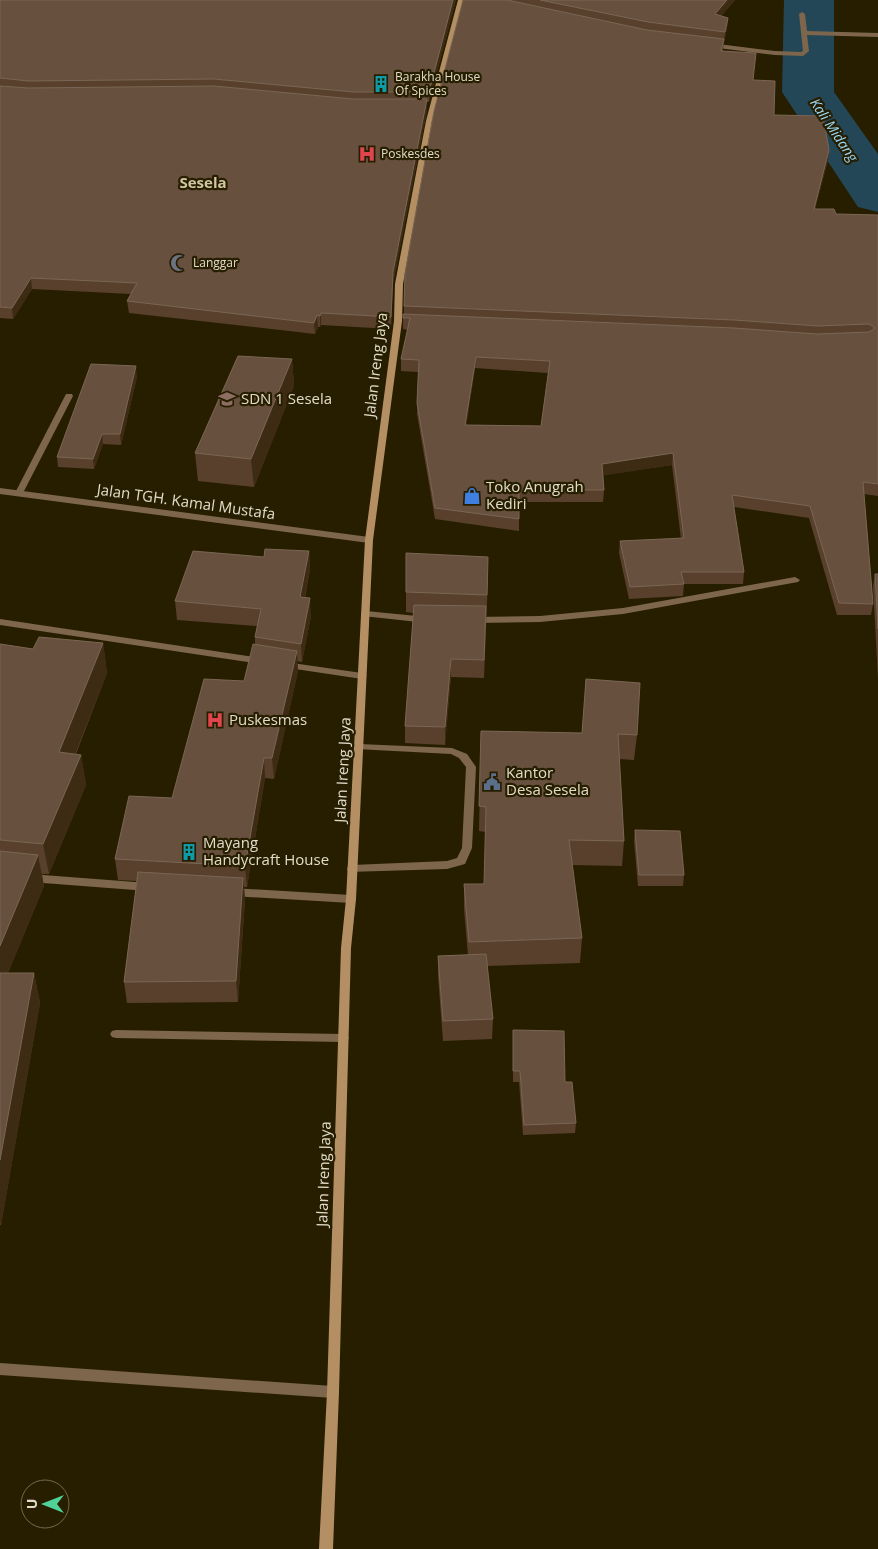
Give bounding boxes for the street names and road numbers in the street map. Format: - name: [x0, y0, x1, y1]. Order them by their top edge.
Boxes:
- street label: Jalan Ireng Jaya: [358, 311, 391, 421]
- street label: Jalan TGH. Kamal Mustafa: [94, 478, 277, 523]
- street label: Jalan Ireng Jaya: [329, 717, 355, 825]
- street label: Jalan Ireng Jaya: [311, 1121, 335, 1229]

